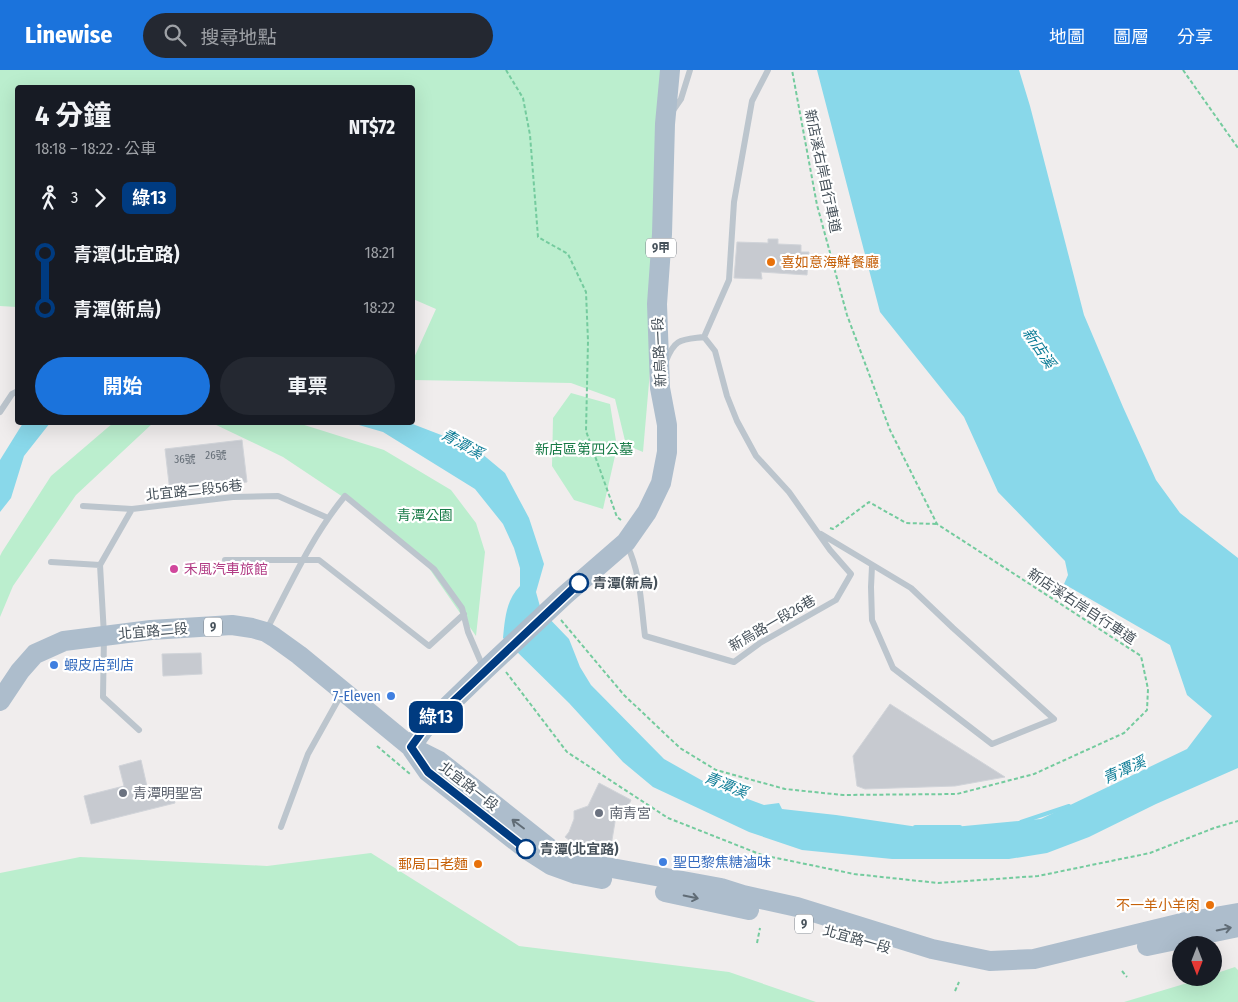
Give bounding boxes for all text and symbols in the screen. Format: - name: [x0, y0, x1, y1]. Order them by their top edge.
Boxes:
- search box: [143, 13, 493, 58]
- text: Linewise: [25, 21, 113, 49]
- icon: search: [161, 21, 189, 49]
- text: 搜尋地點: [201, 26, 277, 49]
- text: 地圖: [1049, 26, 1085, 48]
- text: 圖層: [1113, 26, 1149, 48]
- text: 分享: [1177, 26, 1213, 48]
- text: 4 分鐘: [35, 99, 111, 132]
- street label: 新店溪右岸自行車道: [801, 108, 844, 234]
- text: NT$72: [349, 116, 395, 139]
- text: 18:18 – 18:22 · 公車: [35, 139, 156, 158]
- icon: walk: [35, 184, 63, 212]
- icon: forward: [86, 184, 114, 212]
- text: 綠13: [132, 187, 166, 209]
- text: 3: [71, 188, 78, 207]
- road number: 9甲: [646, 238, 676, 258]
- text: 青潭(北宜路): [73, 243, 179, 266]
- text: 18:21: [364, 243, 395, 262]
- place label: 喜如意海鮮餐廳: [781, 254, 879, 271]
- marker: 喜如意海鮮餐廳: [765, 256, 777, 268]
- text: 青潭(新烏): [73, 298, 160, 321]
- text: 18:22: [363, 298, 395, 317]
- street label: 新烏路一段: [649, 317, 670, 387]
- water label: 新店溪: [1019, 324, 1060, 373]
- button: 開始: [35, 357, 210, 415]
- button: 車票: [220, 357, 395, 415]
- water label: 青潭溪: [438, 425, 488, 464]
- park label: 新店區第四公墓: [535, 441, 633, 458]
- house number: 26號: [205, 449, 227, 462]
- house number: 36號: [174, 453, 196, 466]
- street label: 北宜路二段56巷: [145, 477, 243, 504]
- park label: 青潭公園: [397, 507, 453, 524]
- place label: 禾風汽車旅館: [184, 561, 268, 578]
- marker: 禾風汽車旅館: [168, 563, 180, 575]
- street label: 新店溪右岸自行車道: [1024, 565, 1139, 648]
- marker: 青潭(新烏): [569, 573, 589, 593]
- place label: 青潭(新烏): [593, 575, 657, 592]
- street label: 新烏路一段26巷: [726, 592, 819, 655]
- road number: 9: [204, 618, 222, 636]
- street label: 北宜路二段: [117, 620, 189, 643]
- place label: 蝦皮店到店: [64, 657, 134, 674]
- marker: 蝦皮店到店: [48, 659, 60, 671]
- place label: 7-Eleven: [333, 688, 381, 705]
- marker: 7-Eleven: [385, 690, 397, 702]
- line badge: 綠13: [407, 701, 465, 733]
- text: 綠13: [419, 706, 453, 728]
- water label: 青潭溪: [1100, 752, 1150, 787]
- street label: 北宜路一段: [436, 758, 502, 815]
- water label: 青潭溪: [702, 768, 752, 803]
- place label: 青潭明聖宮: [133, 785, 203, 802]
- marker: 青潭明聖宮: [117, 787, 129, 799]
- place label: 南青宮: [609, 805, 651, 822]
- marker: 南青宮: [593, 807, 605, 819]
- one-way arrow: [512, 819, 525, 830]
- marker: 青潭(北宜路): [516, 839, 536, 859]
- place label: 青潭(北宜路): [540, 841, 618, 858]
- place label: 聖巴黎焦糖滷味: [673, 854, 771, 871]
- place label: 郵局口老麵: [398, 856, 468, 873]
- marker: 聖巴黎焦糖滷味: [657, 856, 669, 868]
- marker: 郵局口老麵: [472, 858, 484, 870]
- one-way arrow: [683, 893, 699, 902]
- place label: 不一羊小羊肉: [1116, 897, 1200, 914]
- marker: 不一羊小羊肉: [1204, 899, 1216, 911]
- road number: 9: [795, 914, 813, 934]
- street label: 北宜路一段: [821, 922, 893, 957]
- one-way arrow: [1216, 924, 1232, 934]
- north arrow: [1172, 936, 1222, 986]
- map controls: [1172, 936, 1222, 986]

